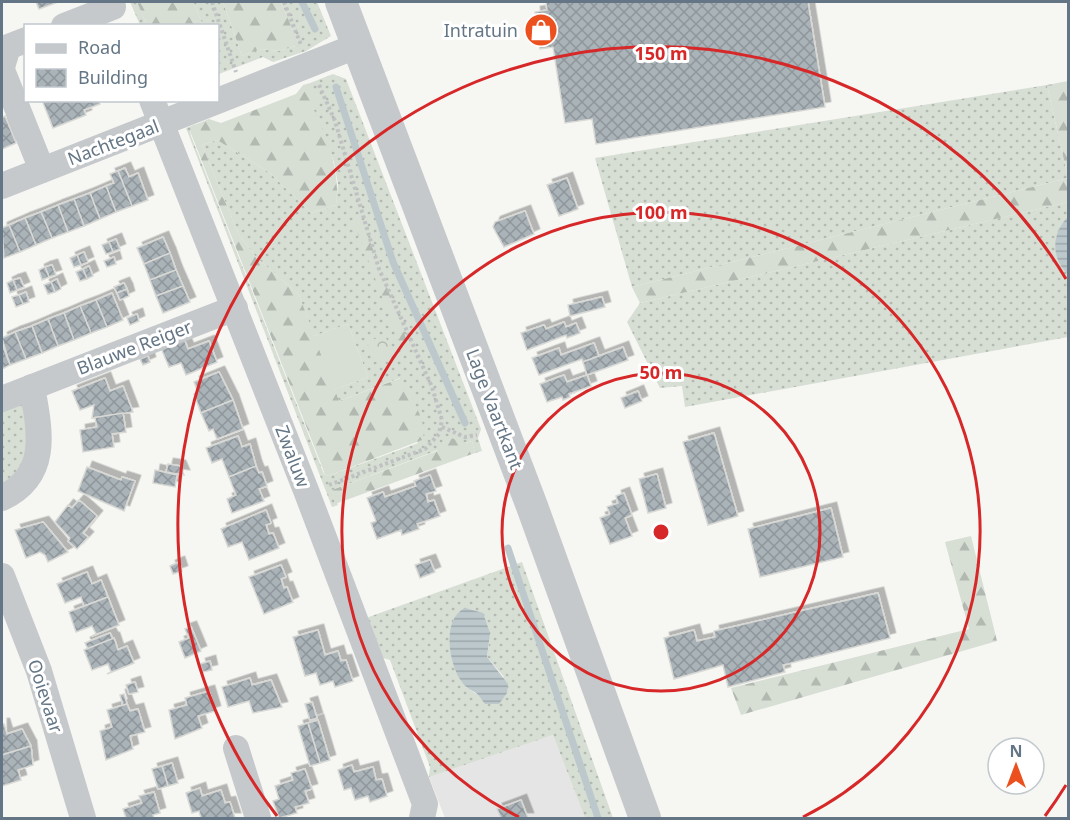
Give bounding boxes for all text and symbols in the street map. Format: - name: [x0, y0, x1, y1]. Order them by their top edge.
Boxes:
- shop icon: Intratuin: [523, 12, 559, 48]
- place label: Intratuin: [444, 18, 518, 42]
- legend: [24, 24, 219, 102]
- text: Road: [78, 35, 121, 59]
- text: 150 m: [634, 41, 688, 65]
- text: Building: [78, 65, 148, 89]
- street label: Nachtegaal: [64, 114, 162, 170]
- text: 100 m: [634, 200, 688, 224]
- street label: Blauwe Reiger: [73, 314, 195, 380]
- street label: Lage Vaartkant: [461, 345, 529, 473]
- text: 50 m: [640, 360, 682, 384]
- street label: Zwaluw: [270, 422, 316, 490]
- centre of rings: [651, 522, 671, 542]
- street label: Ooievaar: [23, 656, 69, 736]
- north arrow: [986, 736, 1046, 796]
- text: N: [1009, 740, 1023, 762]

